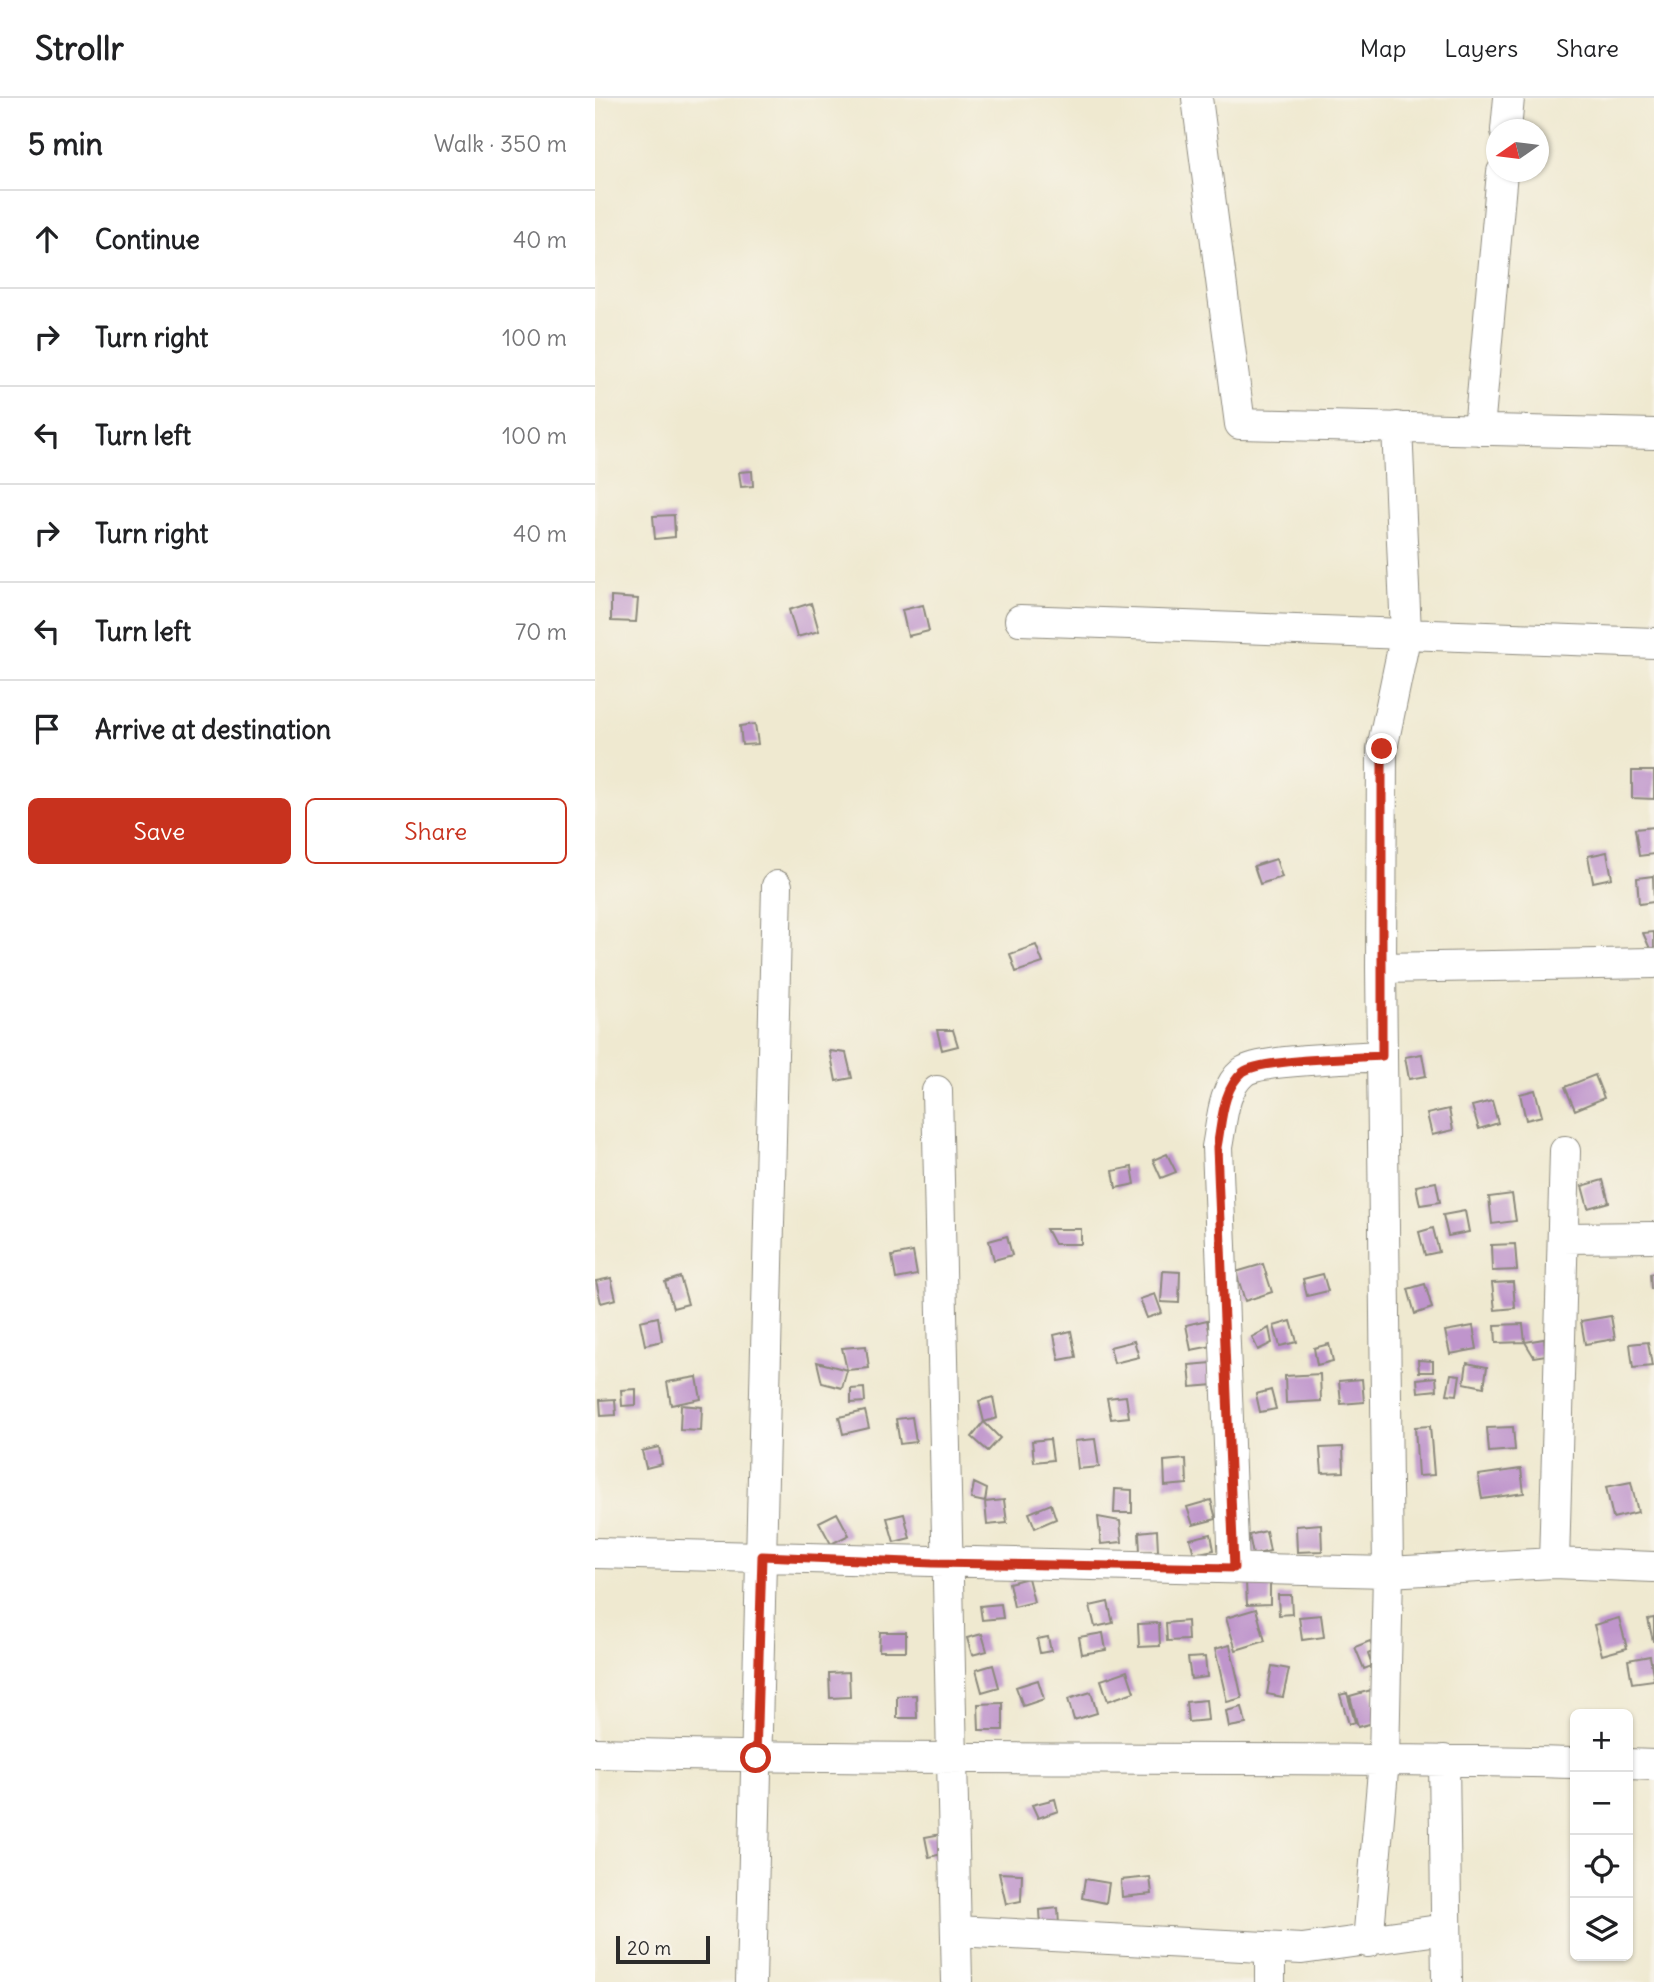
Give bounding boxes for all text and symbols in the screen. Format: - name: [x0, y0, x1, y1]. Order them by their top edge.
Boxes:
- text: Strollr: [35, 27, 124, 69]
- text: Map: [1360, 33, 1406, 63]
- text: Layers: [1444, 33, 1518, 63]
- text: Share: [1556, 33, 1619, 63]
- north arrow: [1486, 119, 1549, 182]
- text: 5 min: [28, 125, 103, 163]
- text: Walk · 350 m: [434, 129, 567, 158]
- icon: ahead: [28, 220, 66, 258]
- text: Continue: [95, 223, 200, 256]
- text: 40 m: [513, 225, 567, 254]
- icon: right: [28, 318, 66, 356]
- text: Turn right: [95, 321, 208, 354]
- text: 100 m: [502, 323, 567, 352]
- icon: left: [28, 416, 66, 454]
- text: Turn left: [95, 419, 191, 452]
- text: 100 m: [502, 421, 567, 450]
- icon: right: [28, 514, 66, 552]
- text: Turn right: [95, 517, 208, 550]
- text: 40 m: [513, 519, 567, 548]
- icon: left: [28, 612, 66, 650]
- text: Turn left: [95, 615, 191, 648]
- text: 70 m: [515, 617, 567, 646]
- icon: arrive: [28, 710, 66, 748]
- text: Arrive at destination: [95, 713, 331, 746]
- route end: [1366, 733, 1397, 764]
- button: Save: [28, 798, 291, 864]
- button: Share: [305, 798, 567, 864]
- map controls: [1570, 1709, 1633, 1961]
- button: +: [1570, 1709, 1633, 1772]
- route start: [740, 1742, 771, 1773]
- button: −: [1570, 1772, 1633, 1835]
- button: locate: [1570, 1835, 1633, 1898]
- button: layers: [1570, 1898, 1633, 1961]
- scale bar: [616, 1933, 711, 1965]
- text: 20 m: [627, 1936, 671, 1960]

